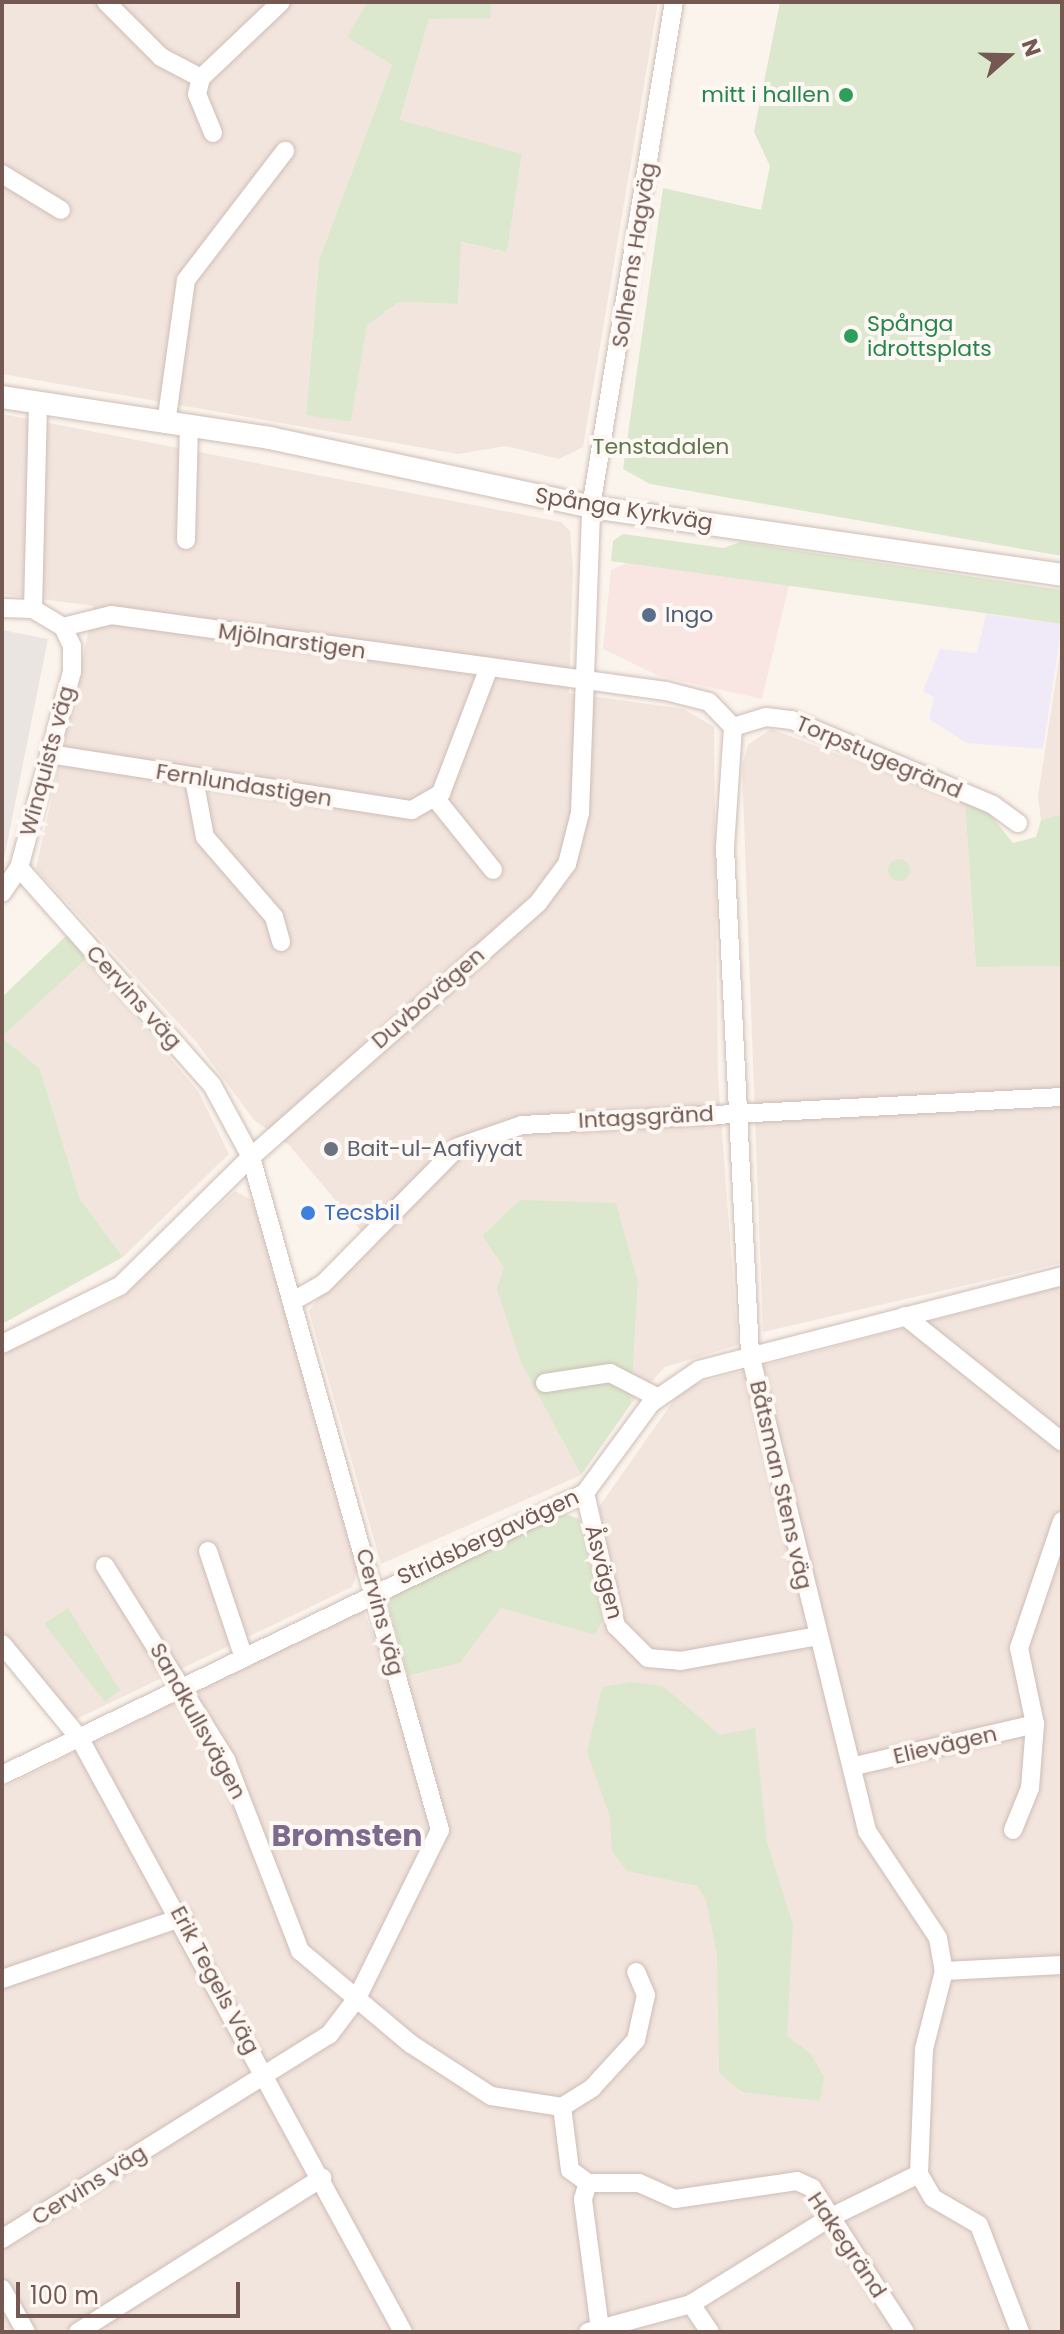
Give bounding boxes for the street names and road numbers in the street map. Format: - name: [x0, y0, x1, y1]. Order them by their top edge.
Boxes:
- street label: Solhems Hagväg: [606, 160, 662, 350]
- street label: Spånga Kyrkväg: [533, 482, 715, 536]
- street label: Mjölnarstigen: [217, 618, 367, 664]
- street label: Winquists väg: [14, 683, 80, 839]
- street label: Torpstugegränd: [792, 710, 966, 804]
- street label: Fernlundastigen: [154, 758, 334, 812]
- street label: Cervins väg: [81, 940, 187, 1054]
- street label: Duvbovägen: [366, 942, 490, 1054]
- street label: Intagsgränd: [578, 1100, 714, 1134]
- street label: Båtsman Stens väg: [744, 1378, 818, 1592]
- street label: Stridsbergavägen: [393, 1483, 583, 1591]
- street label: Åsvägen: [580, 1522, 628, 1622]
- street label: Cervins väg: [350, 1546, 410, 1678]
- street label: Sandkullsvägen: [144, 1638, 252, 1804]
- street label: Elievägen: [891, 1720, 999, 1770]
- street label: Erik Tegels Väg: [165, 1902, 265, 2058]
- street label: Cervins väg: [27, 2139, 151, 2231]
- street label: Hakegränd: [802, 2187, 892, 2303]

